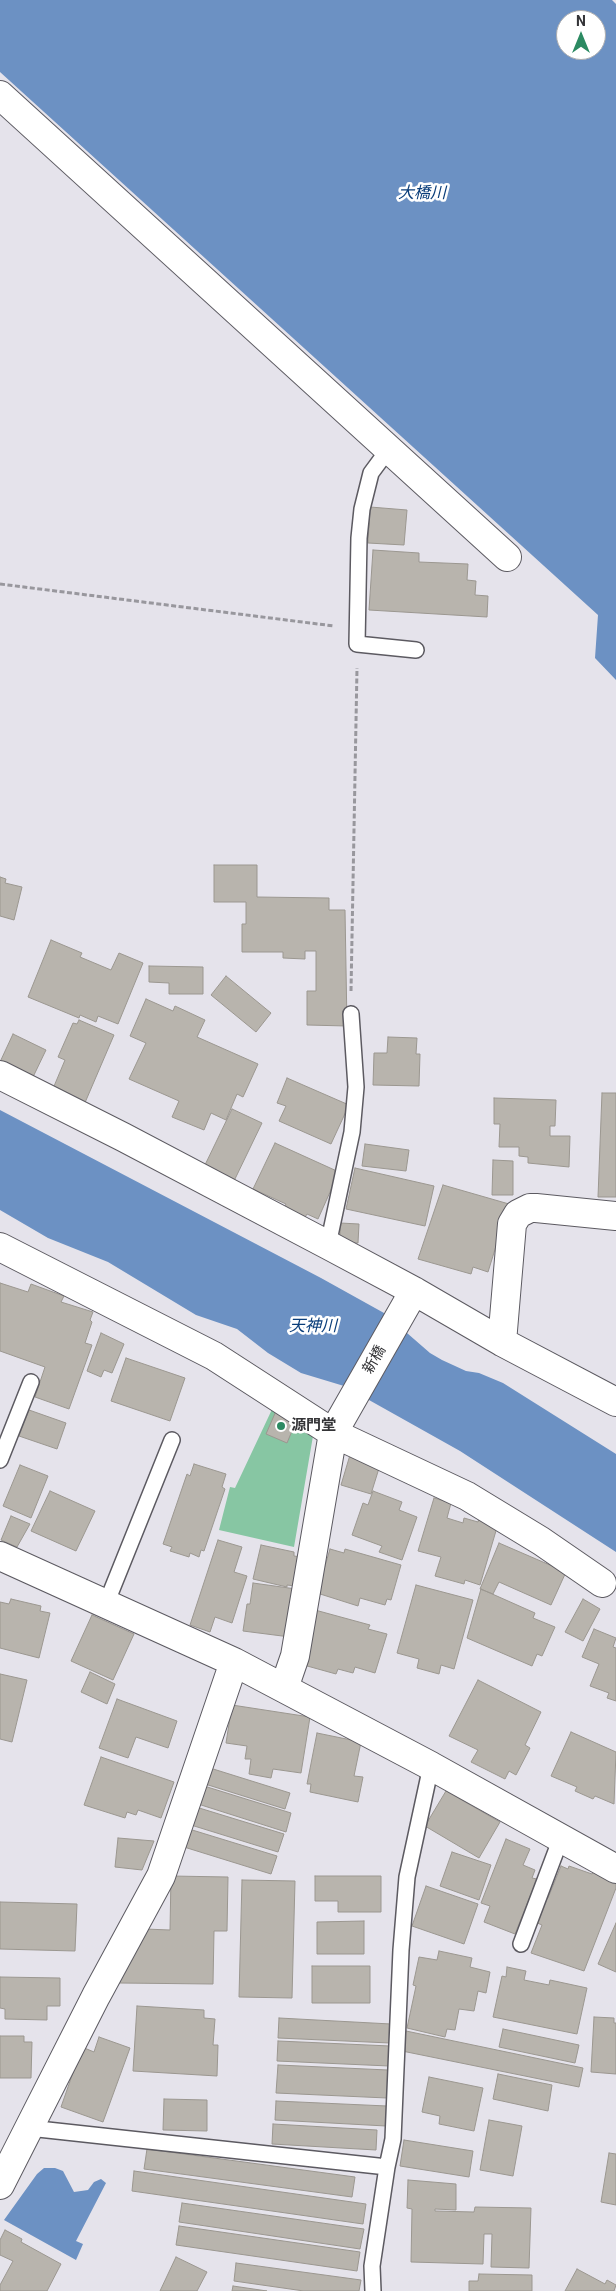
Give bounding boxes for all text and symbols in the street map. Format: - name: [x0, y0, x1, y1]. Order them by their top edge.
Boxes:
- north arrow: [556, 10, 606, 60]
- text: N: [576, 13, 586, 29]
- water label: 大橋川: [398, 184, 446, 204]
- water label: 天神川: [289, 1317, 337, 1337]
- street label: 新橋: [360, 1343, 390, 1377]
- place label: 源門堂: [291, 1417, 336, 1435]
- marker: 源門堂: [275, 1420, 287, 1432]

